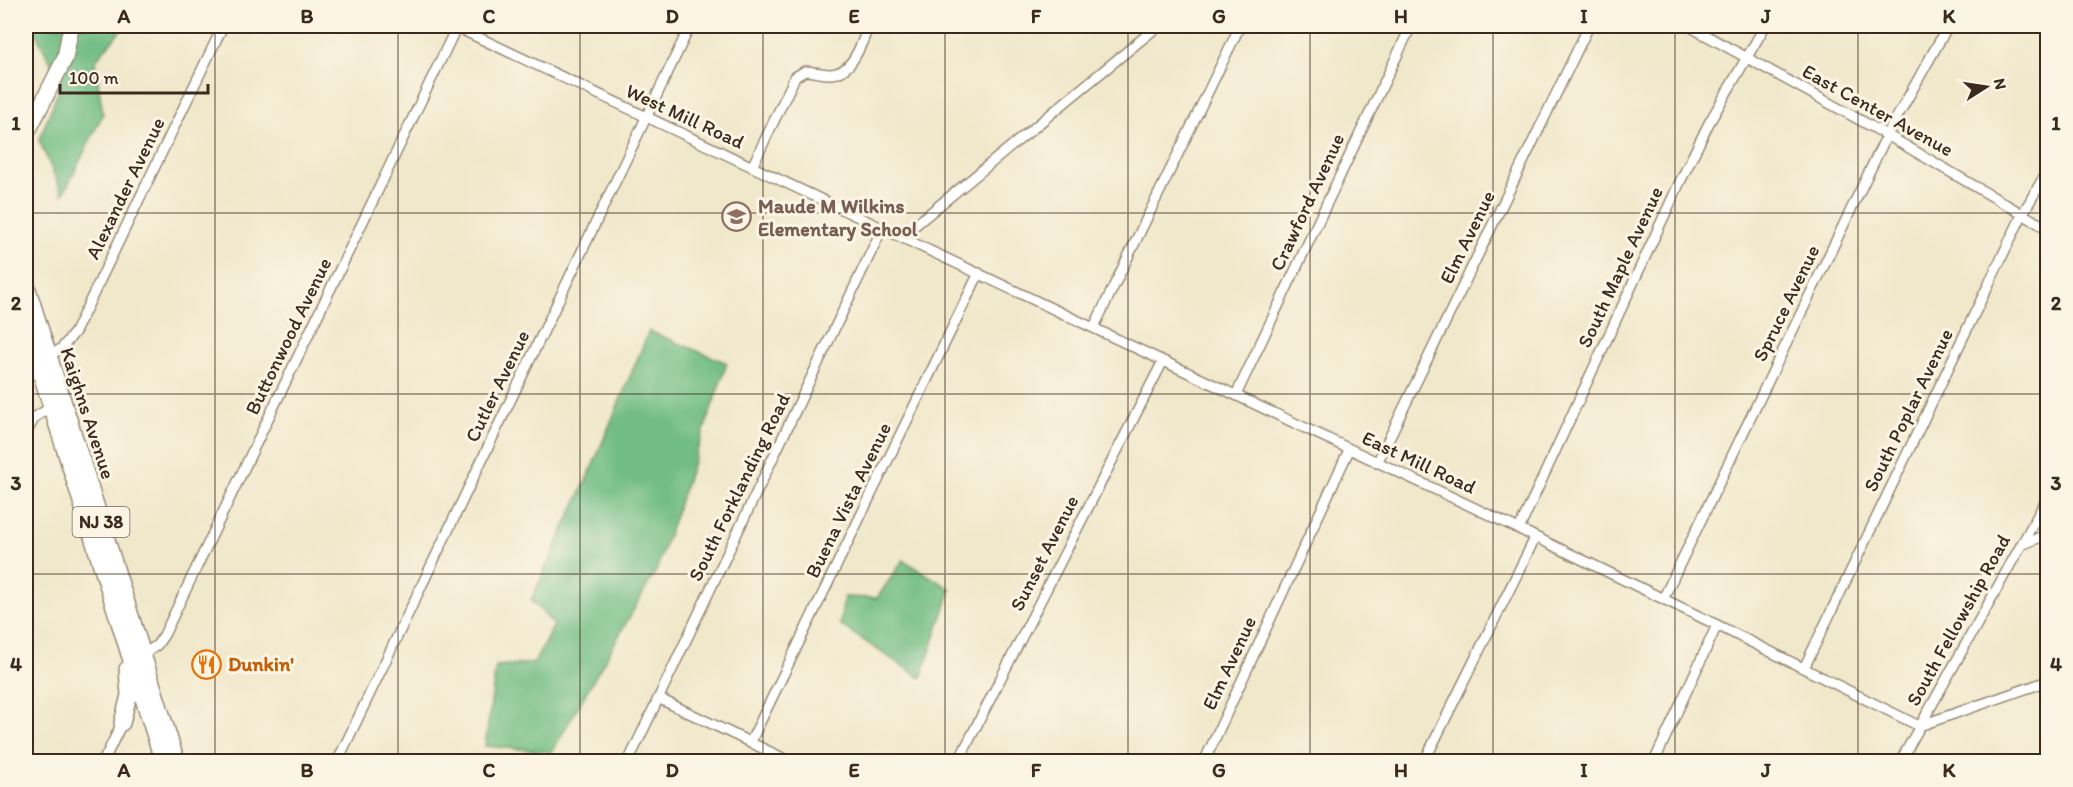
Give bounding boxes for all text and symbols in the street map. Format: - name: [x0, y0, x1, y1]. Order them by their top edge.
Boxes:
- text: A: [117, 4, 131, 28]
- text: B: [301, 4, 314, 28]
- text: C: [483, 4, 496, 28]
- text: D: [665, 4, 679, 28]
- text: E: [848, 4, 860, 28]
- text: F: [1031, 4, 1042, 28]
- text: G: [1212, 4, 1226, 28]
- text: H: [1394, 4, 1408, 28]
- text: I: [1580, 4, 1588, 28]
- text: J: [1760, 4, 1771, 28]
- text: K: [1943, 4, 1957, 28]
- scale bar: [60, 57, 208, 95]
- north arrow: [1956, 57, 2016, 117]
- street label: East Center Avenue: [1798, 59, 1958, 161]
- text: 100 m: [69, 67, 119, 89]
- text: N: [1990, 77, 2011, 91]
- street label: West Mill Road: [622, 78, 748, 154]
- text: 1: [11, 111, 21, 135]
- text: 1: [2051, 111, 2061, 135]
- street label: Alexander Avenue: [80, 113, 170, 263]
- street label: Crawford Avenue: [1265, 129, 1349, 275]
- street label: South Maple Avenue: [1572, 183, 1668, 351]
- street label: Elm Avenue: [1434, 186, 1500, 288]
- place label: Maude M Wilkins Elementary School: [758, 194, 918, 242]
- school or university icon: Maude M Wilkins Elementary School: [721, 201, 753, 233]
- street label: Spruce Avenue: [1747, 241, 1825, 365]
- street label: Buttonwood Avenue: [240, 254, 336, 418]
- text: 2: [11, 291, 22, 315]
- text: 2: [2051, 291, 2062, 315]
- street label: South Poplar Avenue: [1858, 325, 1958, 495]
- street label: Cutler Avenue: [460, 326, 534, 446]
- street label: Kaighns Avenue: [55, 344, 121, 482]
- street label: South Forklanding Road: [683, 389, 795, 585]
- street label: Buena Vista Avenue: [800, 418, 896, 582]
- street label: East Mill Road: [1358, 425, 1480, 499]
- text: 3: [11, 471, 22, 495]
- text: 3: [2051, 471, 2062, 495]
- street label: Sunset Avenue: [1005, 491, 1083, 615]
- road number: NJ 38: [72, 507, 130, 537]
- street label: South Fellowship Road: [1901, 530, 2015, 710]
- street label: Elm Avenue: [1197, 612, 1261, 714]
- restaurant icon: Dunkin': [191, 648, 223, 680]
- text: 4: [10, 652, 22, 676]
- place label: Dunkin': [228, 652, 294, 676]
- text: 4: [2050, 652, 2062, 676]
- text: A: [117, 758, 131, 782]
- text: B: [301, 758, 314, 782]
- text: C: [483, 758, 496, 782]
- text: D: [665, 758, 679, 782]
- text: E: [848, 758, 860, 782]
- text: F: [1031, 758, 1042, 782]
- text: G: [1212, 758, 1226, 782]
- text: H: [1394, 758, 1408, 782]
- text: I: [1580, 758, 1588, 782]
- text: J: [1760, 758, 1771, 782]
- text: K: [1943, 758, 1957, 782]

